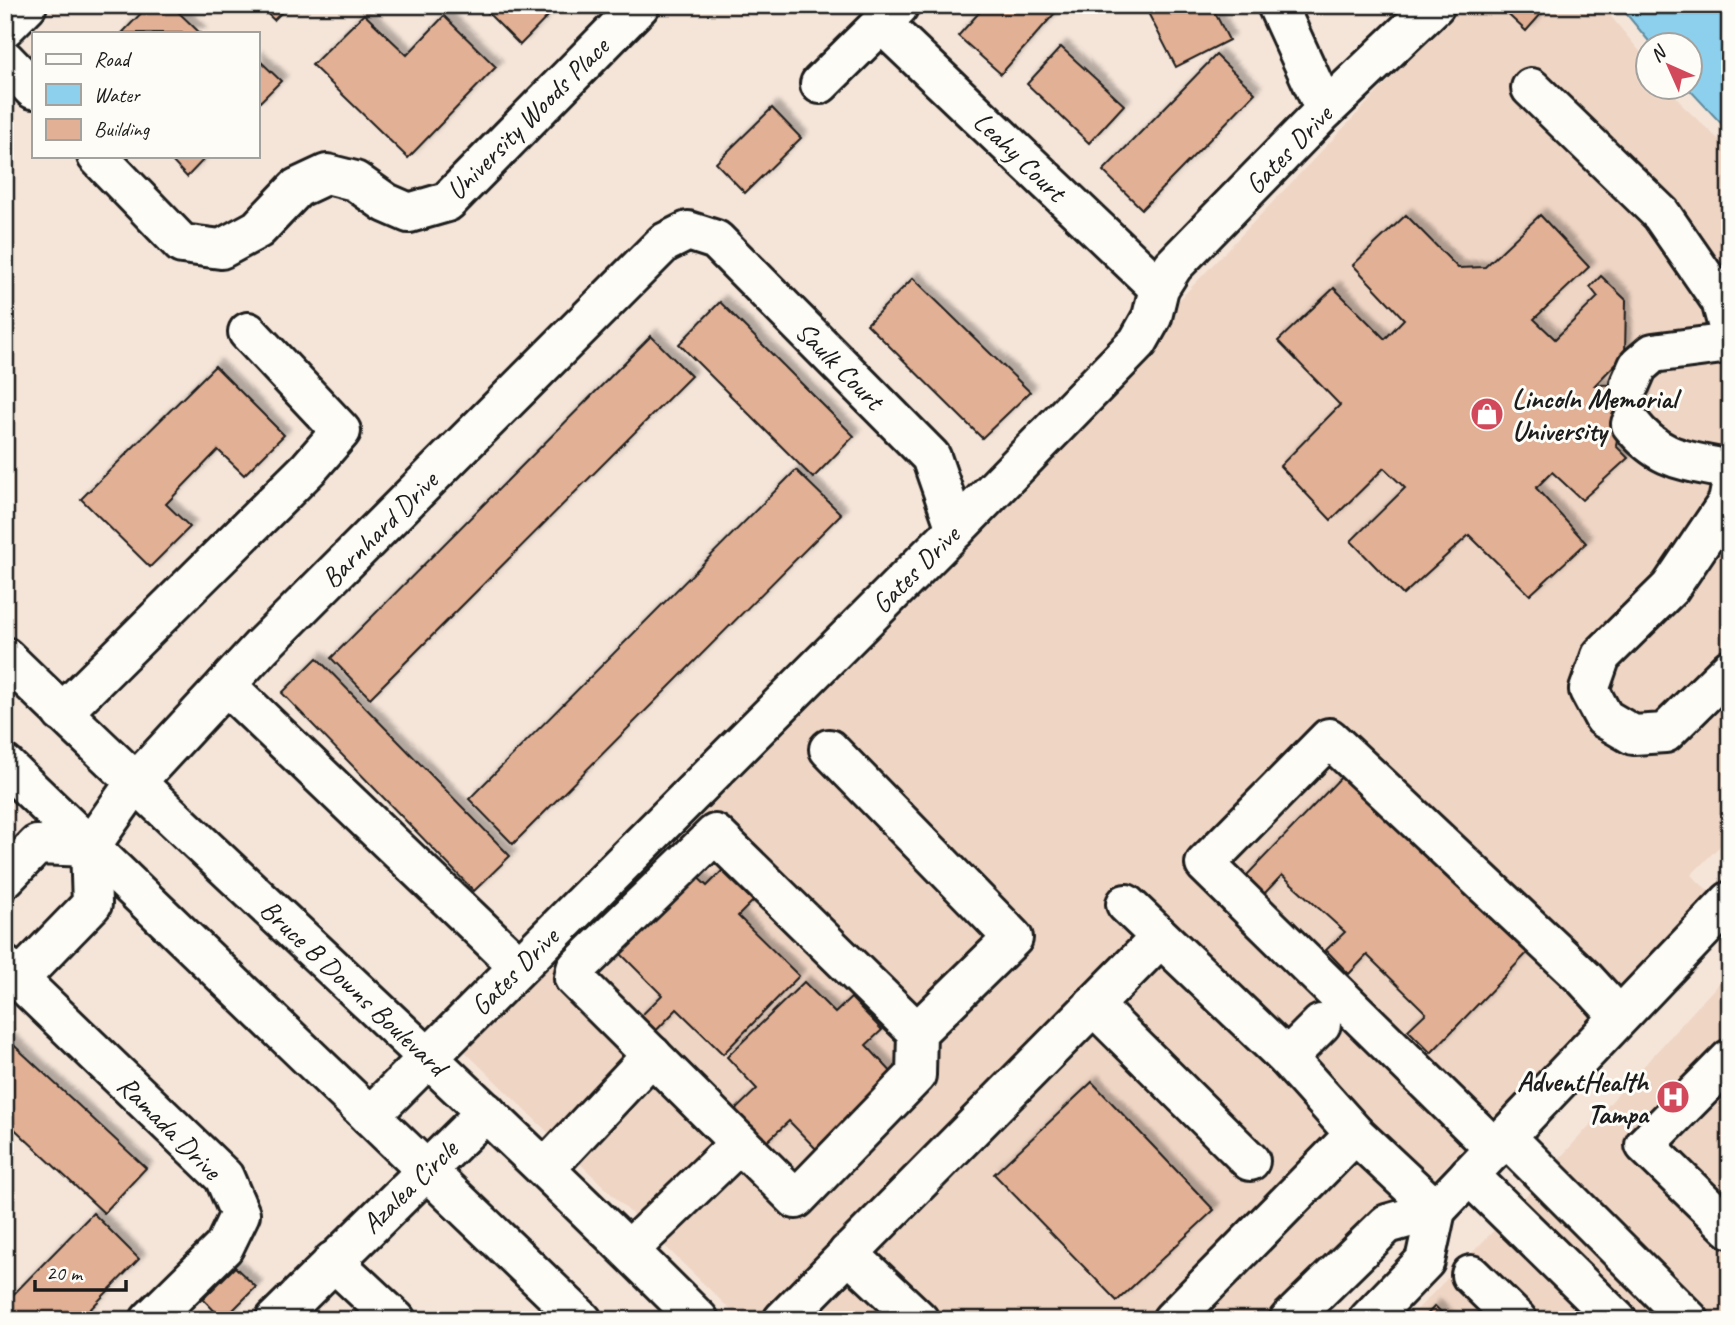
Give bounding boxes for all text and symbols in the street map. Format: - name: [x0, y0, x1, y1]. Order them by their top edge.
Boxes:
- street label: University Woods Place: [439, 28, 617, 207]
- legend: [32, 32, 259, 158]
- north arrow: [1634, 32, 1704, 102]
- text: N: [1645, 40, 1673, 67]
- text: Road: [94, 46, 133, 72]
- text: Water: [94, 82, 141, 108]
- street label: Gates Drive: [1237, 96, 1341, 201]
- street label: Leahy Court: [966, 104, 1075, 211]
- text: Building: [94, 116, 151, 142]
- street label: Saulk Court: [788, 314, 893, 419]
- place label: Lincoln Memorial University: [1512, 381, 1683, 448]
- shop icon: Lincoln Memorial University: [1468, 395, 1506, 433]
- street label: Barnhard Drive: [314, 462, 447, 595]
- street label: Gates Drive: [864, 517, 968, 621]
- street label: Bruce B Downs Boulevard: [253, 892, 457, 1086]
- street label: Gates Drive: [463, 919, 567, 1023]
- place label: AdventHealth Tampa: [1517, 1064, 1651, 1131]
- street label: Ramada Drive: [110, 1068, 230, 1188]
- hospital icon: AdventHealth Tampa: [1654, 1078, 1692, 1116]
- street label: Azalea Circle: [354, 1131, 466, 1241]
- scale bar: [35, 1248, 126, 1292]
- text: 20 m: [46, 1260, 84, 1286]

